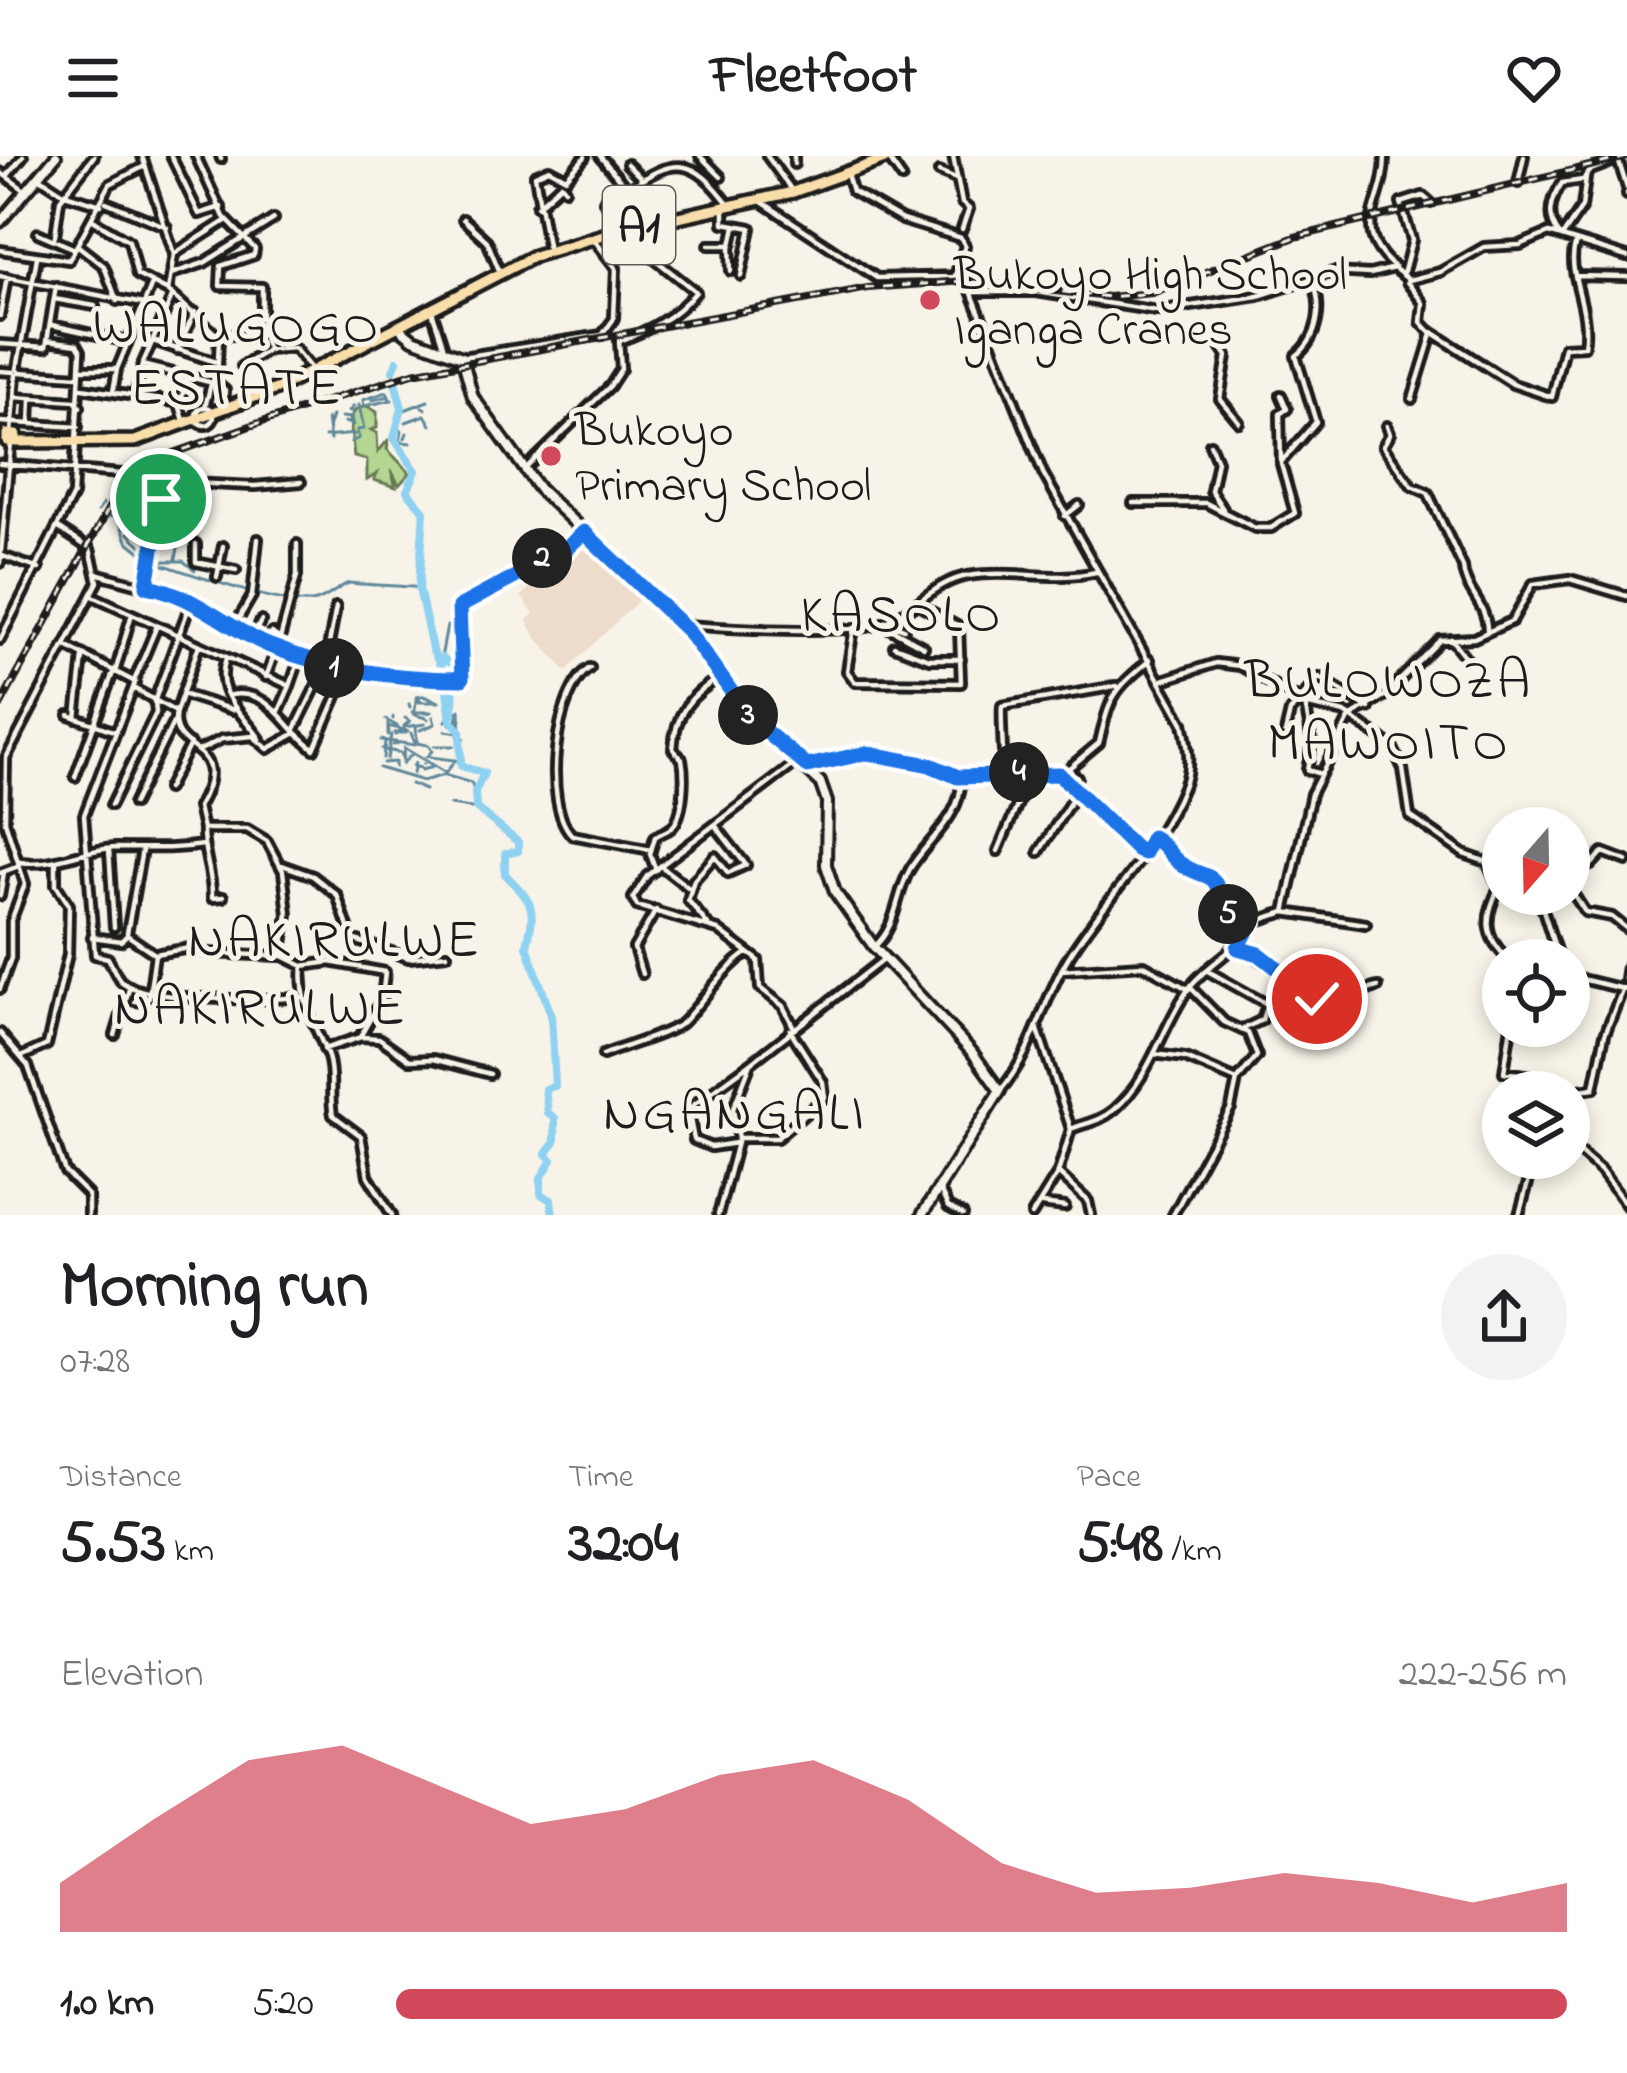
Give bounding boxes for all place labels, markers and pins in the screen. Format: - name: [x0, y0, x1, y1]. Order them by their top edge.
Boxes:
- place label: Bukoyo High School Iganga Cranes: [953, 242, 1347, 368]
- marker: Bukoyo High School Iganga Cranes: [917, 287, 943, 313]
- place label: Bukoyo Primary School: [574, 398, 872, 523]
- marker: Bukoyo Primary School: [538, 443, 564, 469]
- pin: [110, 448, 212, 550]
- pin: 2: [512, 528, 572, 588]
- pin: 1: [304, 638, 364, 698]
- pin: 3: [718, 685, 778, 745]
- pin: 4: [989, 742, 1049, 802]
- pin: 5: [1198, 884, 1258, 944]
- pin: [1266, 948, 1368, 1050]

